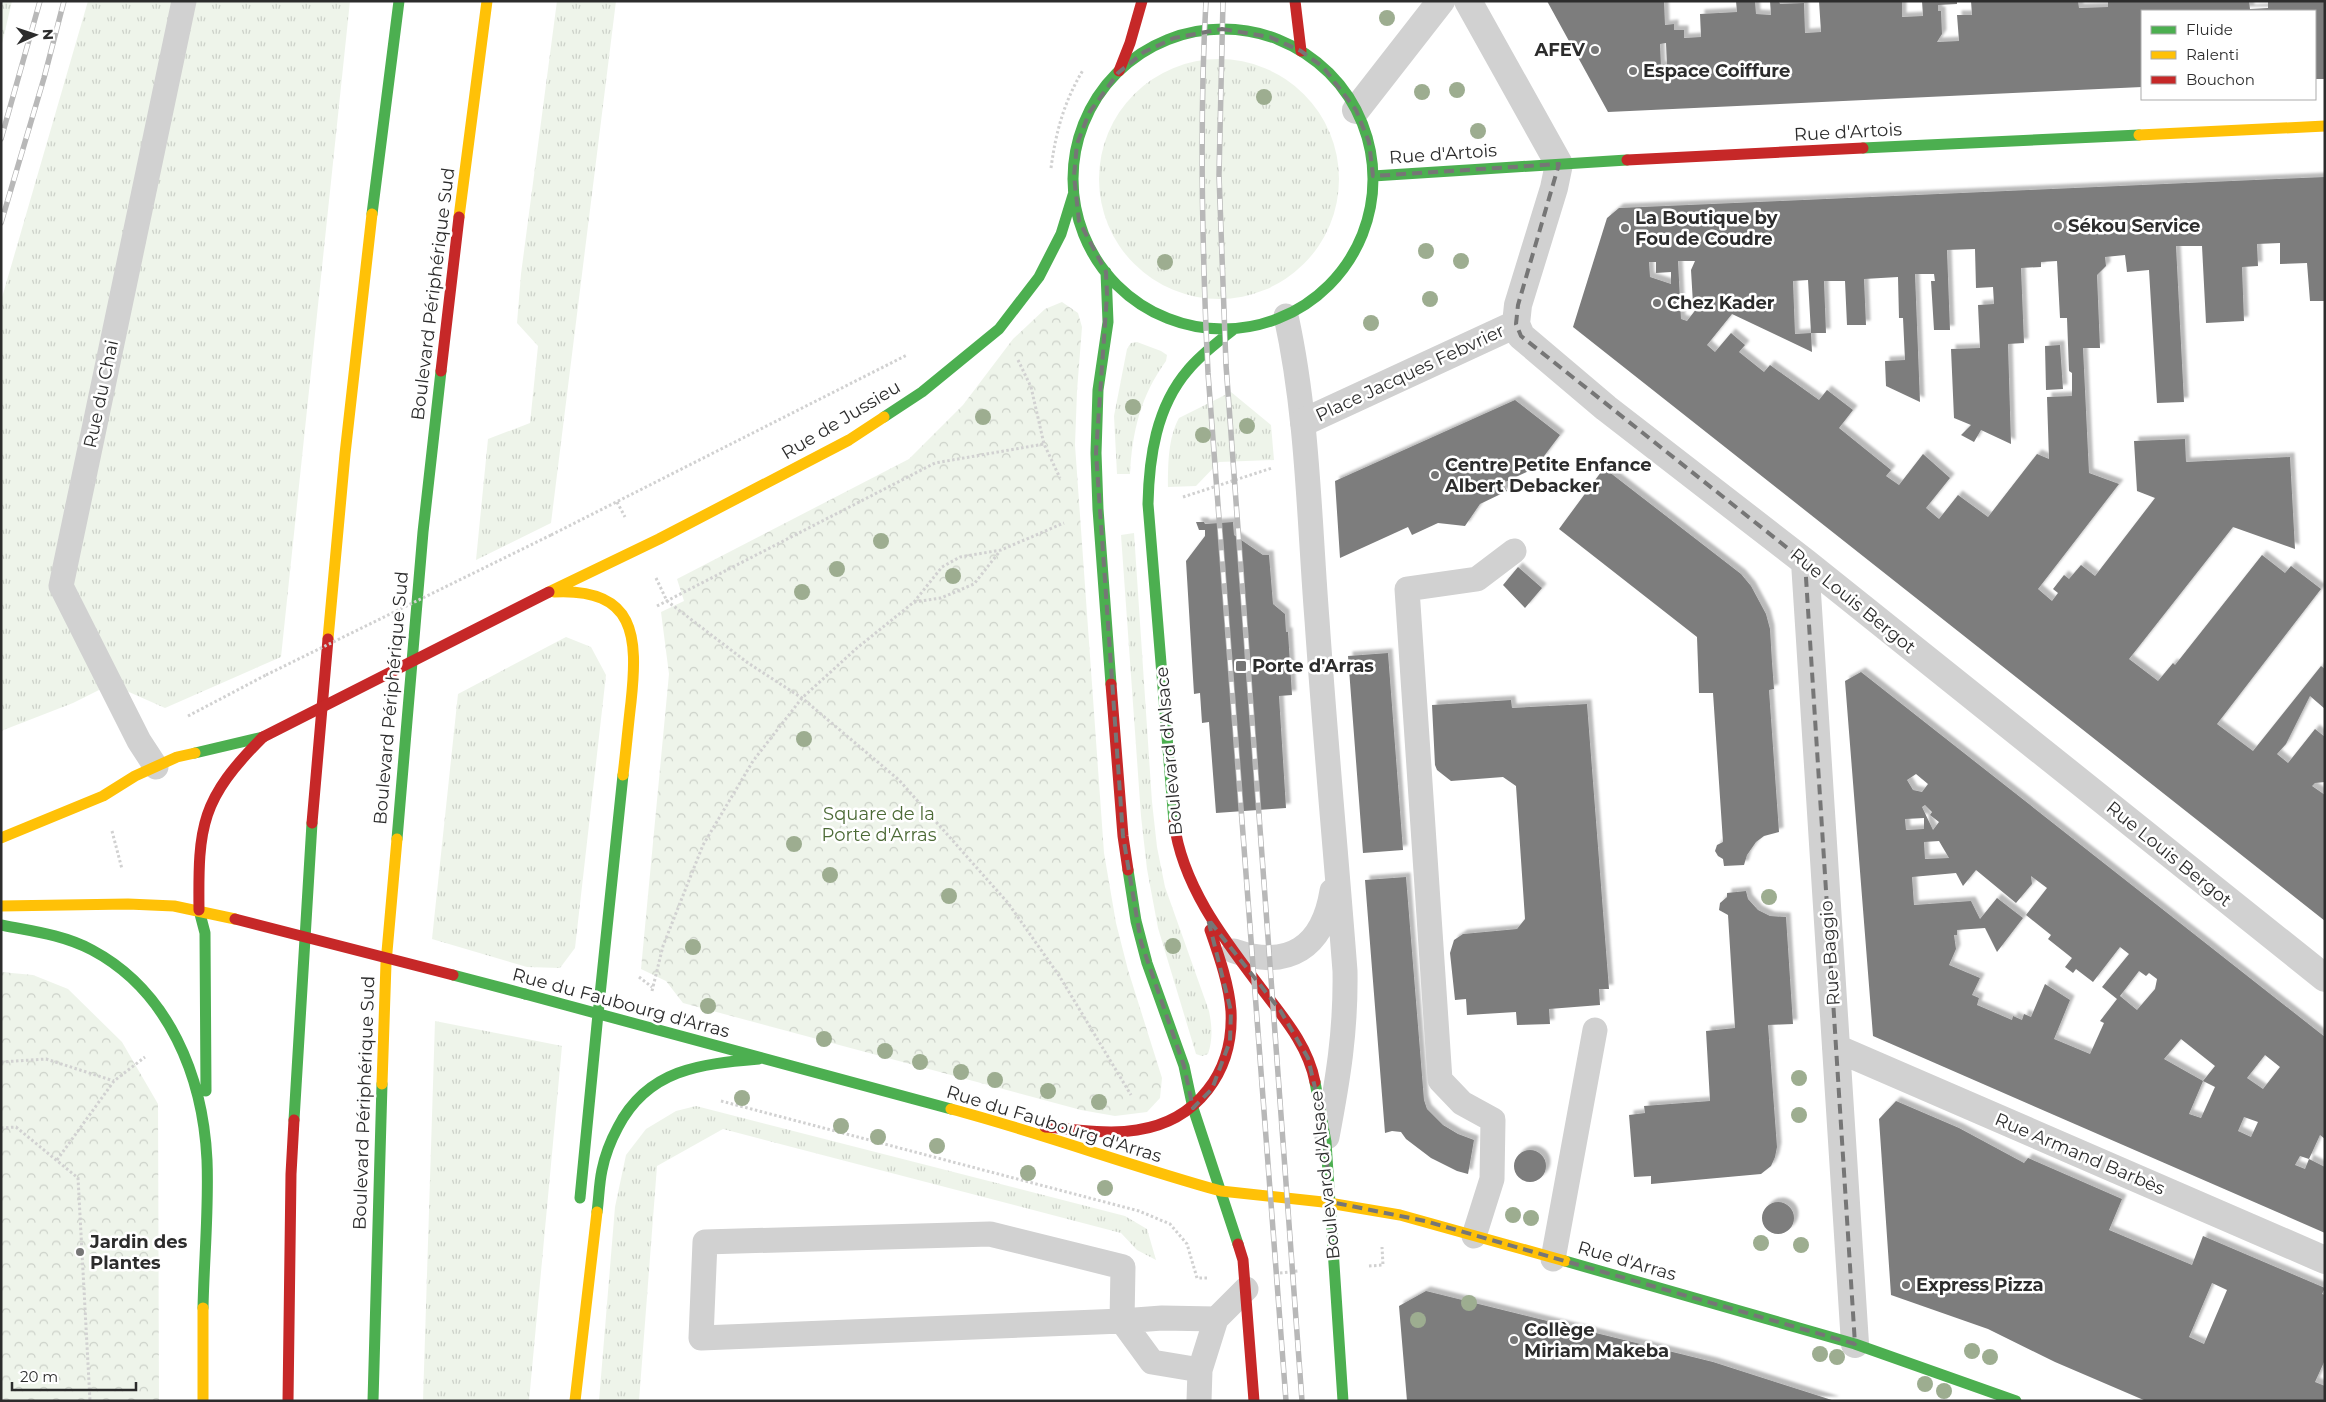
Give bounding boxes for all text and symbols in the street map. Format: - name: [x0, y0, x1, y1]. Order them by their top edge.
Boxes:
- north arrow: [10, 10, 60, 60]
- legend: [2141, 10, 2316, 100]
- text: Fluide: [2186, 20, 2233, 39]
- text: N: [39, 28, 57, 40]
- place label: AFEV: [1533, 39, 1586, 61]
- marker: AFEV: [1589, 44, 1601, 56]
- text: Ralenti: [2186, 45, 2239, 64]
- place label: Espace Coiffure: [1643, 60, 1790, 82]
- marker: Espace Coiffure: [1627, 65, 1639, 77]
- text: Bouchon: [2186, 70, 2255, 89]
- street label: Rue d'Artois: [1793, 118, 1903, 146]
- street label: Rue d'Artois: [1388, 139, 1498, 169]
- street label: Boulevard Périphérique Sud: [407, 166, 459, 422]
- place label: La Boutique by Fou de Coudre: [1635, 207, 1778, 250]
- place label: Sékou Service: [2068, 215, 2200, 237]
- marker: Sékou Service: [2052, 220, 2064, 232]
- marker: La Boutique by Fou de Coudre: [1619, 222, 1631, 234]
- place label: Chez Kader: [1667, 292, 1775, 314]
- marker: Chez Kader: [1651, 297, 1663, 309]
- street label: Place Jacques Febvrier: [1312, 320, 1508, 426]
- street label: Rue du Chai: [79, 338, 123, 450]
- street label: Rue de Jussieu: [777, 376, 905, 464]
- place label: Centre Petite Enfance Albert Debacker: [1444, 454, 1652, 497]
- marker: Centre Petite Enfance Albert Debacker: [1429, 469, 1441, 481]
- street label: Rue Louis Bergot: [1786, 544, 1920, 658]
- street label: Boulevard Périphérique Sud: [369, 570, 413, 826]
- place label: Porte d'Arras: [1252, 655, 1374, 677]
- marker: Porte d'Arras: [1234, 659, 1248, 673]
- street label: Boulevard d'Alsace: [1151, 666, 1187, 836]
- street label: Rue Louis Bergot: [2102, 797, 2236, 911]
- park label: Square de la Porte d'Arras: [822, 803, 937, 846]
- street label: Rue Baggio: [1815, 900, 1845, 1006]
- street label: Rue du Faubourg d'Arras: [510, 963, 732, 1043]
- street label: Boulevard Périphérique Sud: [349, 976, 379, 1230]
- street label: Rue du Faubourg d'Arras: [944, 1081, 1165, 1167]
- street label: Boulevard d'Alsace: [1305, 1089, 1345, 1260]
- street label: Rue Armand Barbès: [1992, 1108, 2169, 1200]
- place label: Jardin des Plantes: [89, 1231, 188, 1274]
- street label: Rue d'Arras: [1575, 1236, 1679, 1286]
- marker: Jardin des Plantes: [74, 1246, 86, 1258]
- place label: Express Pizza: [1916, 1274, 2044, 1296]
- marker: Express Pizza: [1900, 1279, 1912, 1291]
- place label: Collège Miriam Makeba: [1524, 1319, 1669, 1362]
- marker: Collège Miriam Makeba: [1508, 1334, 1520, 1346]
- scale bar: [12, 1360, 136, 1392]
- text: 20 m: [20, 1367, 58, 1386]

